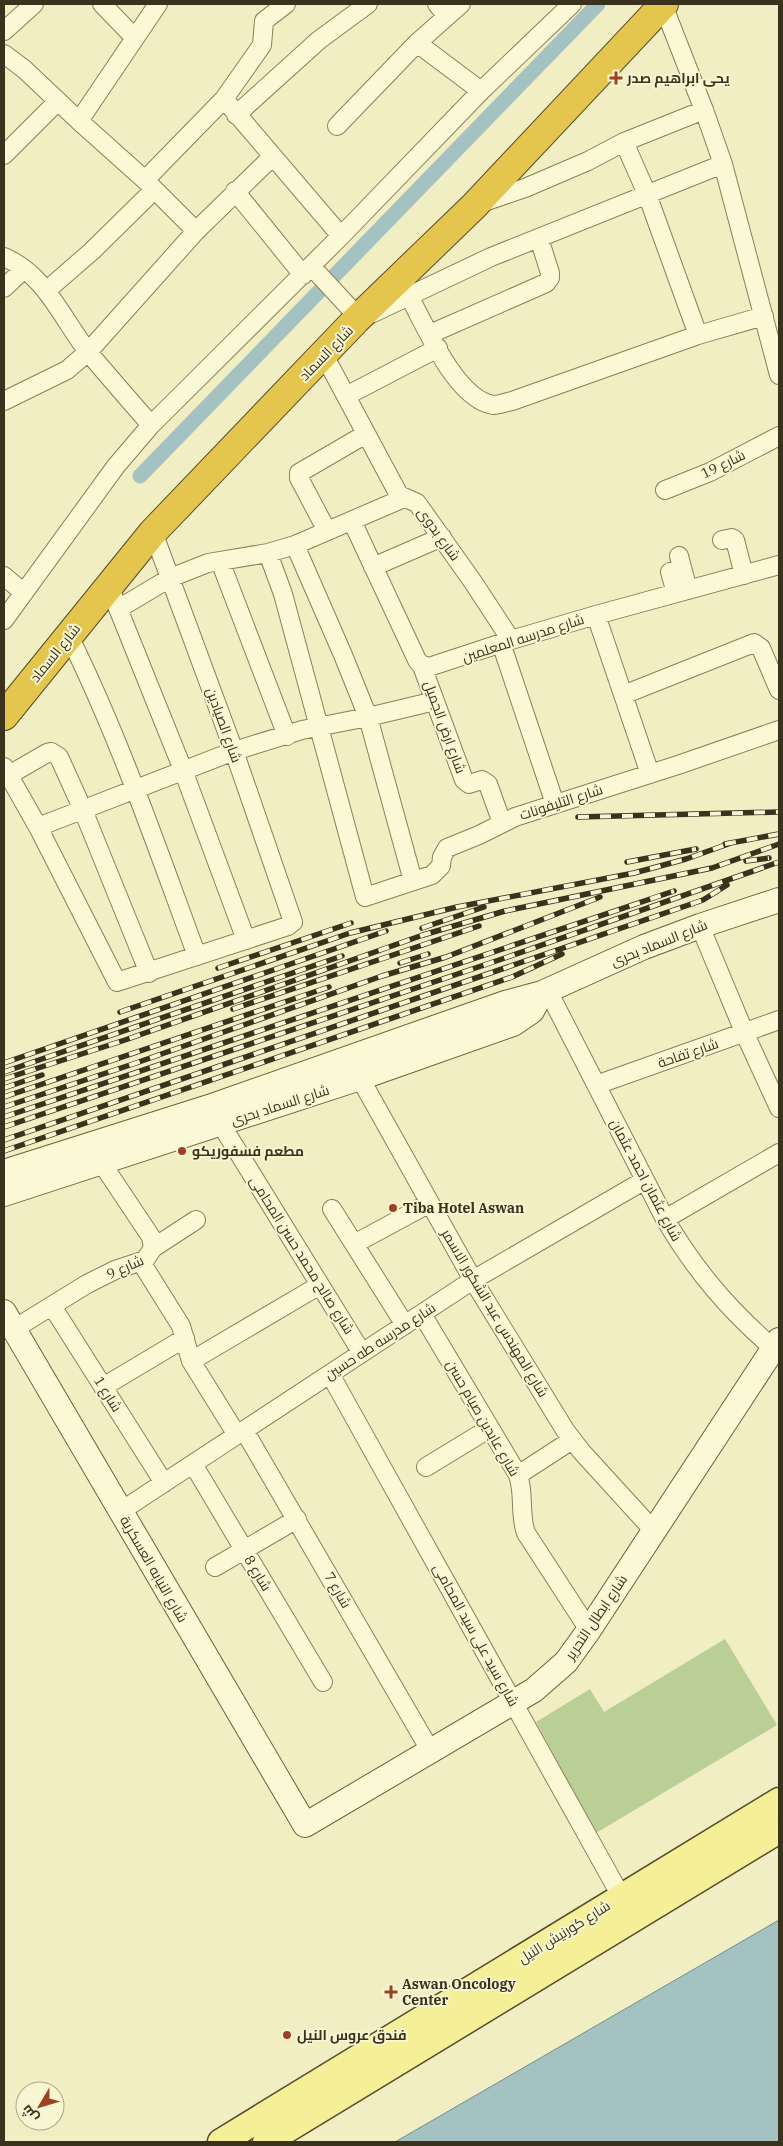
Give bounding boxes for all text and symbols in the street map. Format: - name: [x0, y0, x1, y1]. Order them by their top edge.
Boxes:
- place label: يحى ابراهيم صدر: [626, 69, 730, 88]
- marker: يحى ابراهيم صدر: [609, 71, 623, 85]
- street label: شارع السماد: [295, 321, 357, 385]
- street label: شارع 19: [698, 446, 748, 482]
- street label: شارع بدوى: [414, 504, 464, 564]
- street label: شارع مدرسه المعلمين: [460, 610, 586, 666]
- street label: شارع السماد: [26, 620, 84, 686]
- street label: شارع ارض الجميل: [420, 678, 470, 776]
- street label: شارع الصيادين: [202, 685, 246, 765]
- street label: شارع التليفونات: [517, 780, 605, 824]
- street label: شارع السماد بحرى: [608, 915, 710, 971]
- street label: شارع تفاحة: [655, 1034, 721, 1072]
- street label: شارع السماد بحرى: [228, 1081, 332, 1129]
- street label: شارع عثمان احمد عثمان: [606, 1116, 686, 1244]
- place label: مطعم فسفوريكو: [192, 1142, 304, 1161]
- marker: مطعم فسفوريكو: [176, 1145, 188, 1157]
- street label: شارع صالح محمد حسن المحامى: [246, 1173, 358, 1337]
- place label: Tiba Hotel Aswan: [403, 1199, 524, 1217]
- marker: Tiba Hotel Aswan: [387, 1202, 399, 1214]
- street label: شارع المهندس عبد الشكور الاسمر: [437, 1225, 553, 1401]
- street label: شارع 9: [104, 1251, 146, 1283]
- street label: شارع مدرسه طه حسين: [321, 1298, 439, 1384]
- street label: شارع عابدين صيام حسن: [441, 1356, 524, 1480]
- street label: شارع 1: [90, 1373, 126, 1415]
- street label: شارع النيابه العسكرية: [116, 1512, 192, 1626]
- street label: شارع 8: [240, 1552, 276, 1594]
- street label: شارع سيد على سيد المحامى: [429, 1560, 523, 1710]
- street label: شارع 7: [321, 1569, 355, 1611]
- street label: شارع ابطال التحرير: [560, 1571, 631, 1664]
- street label: شارع كورنيش النيل: [515, 1897, 613, 1967]
- place label: Aswan Oncology Center: [402, 1975, 516, 2009]
- marker: Aswan Oncology Center: [384, 1985, 398, 1999]
- place label: فندق عروس النيل: [297, 2026, 407, 2044]
- marker: فندق عروس النيل: [281, 2029, 293, 2041]
- north arrow: [15, 2081, 65, 2131]
- text: ش: [17, 2101, 42, 2127]

